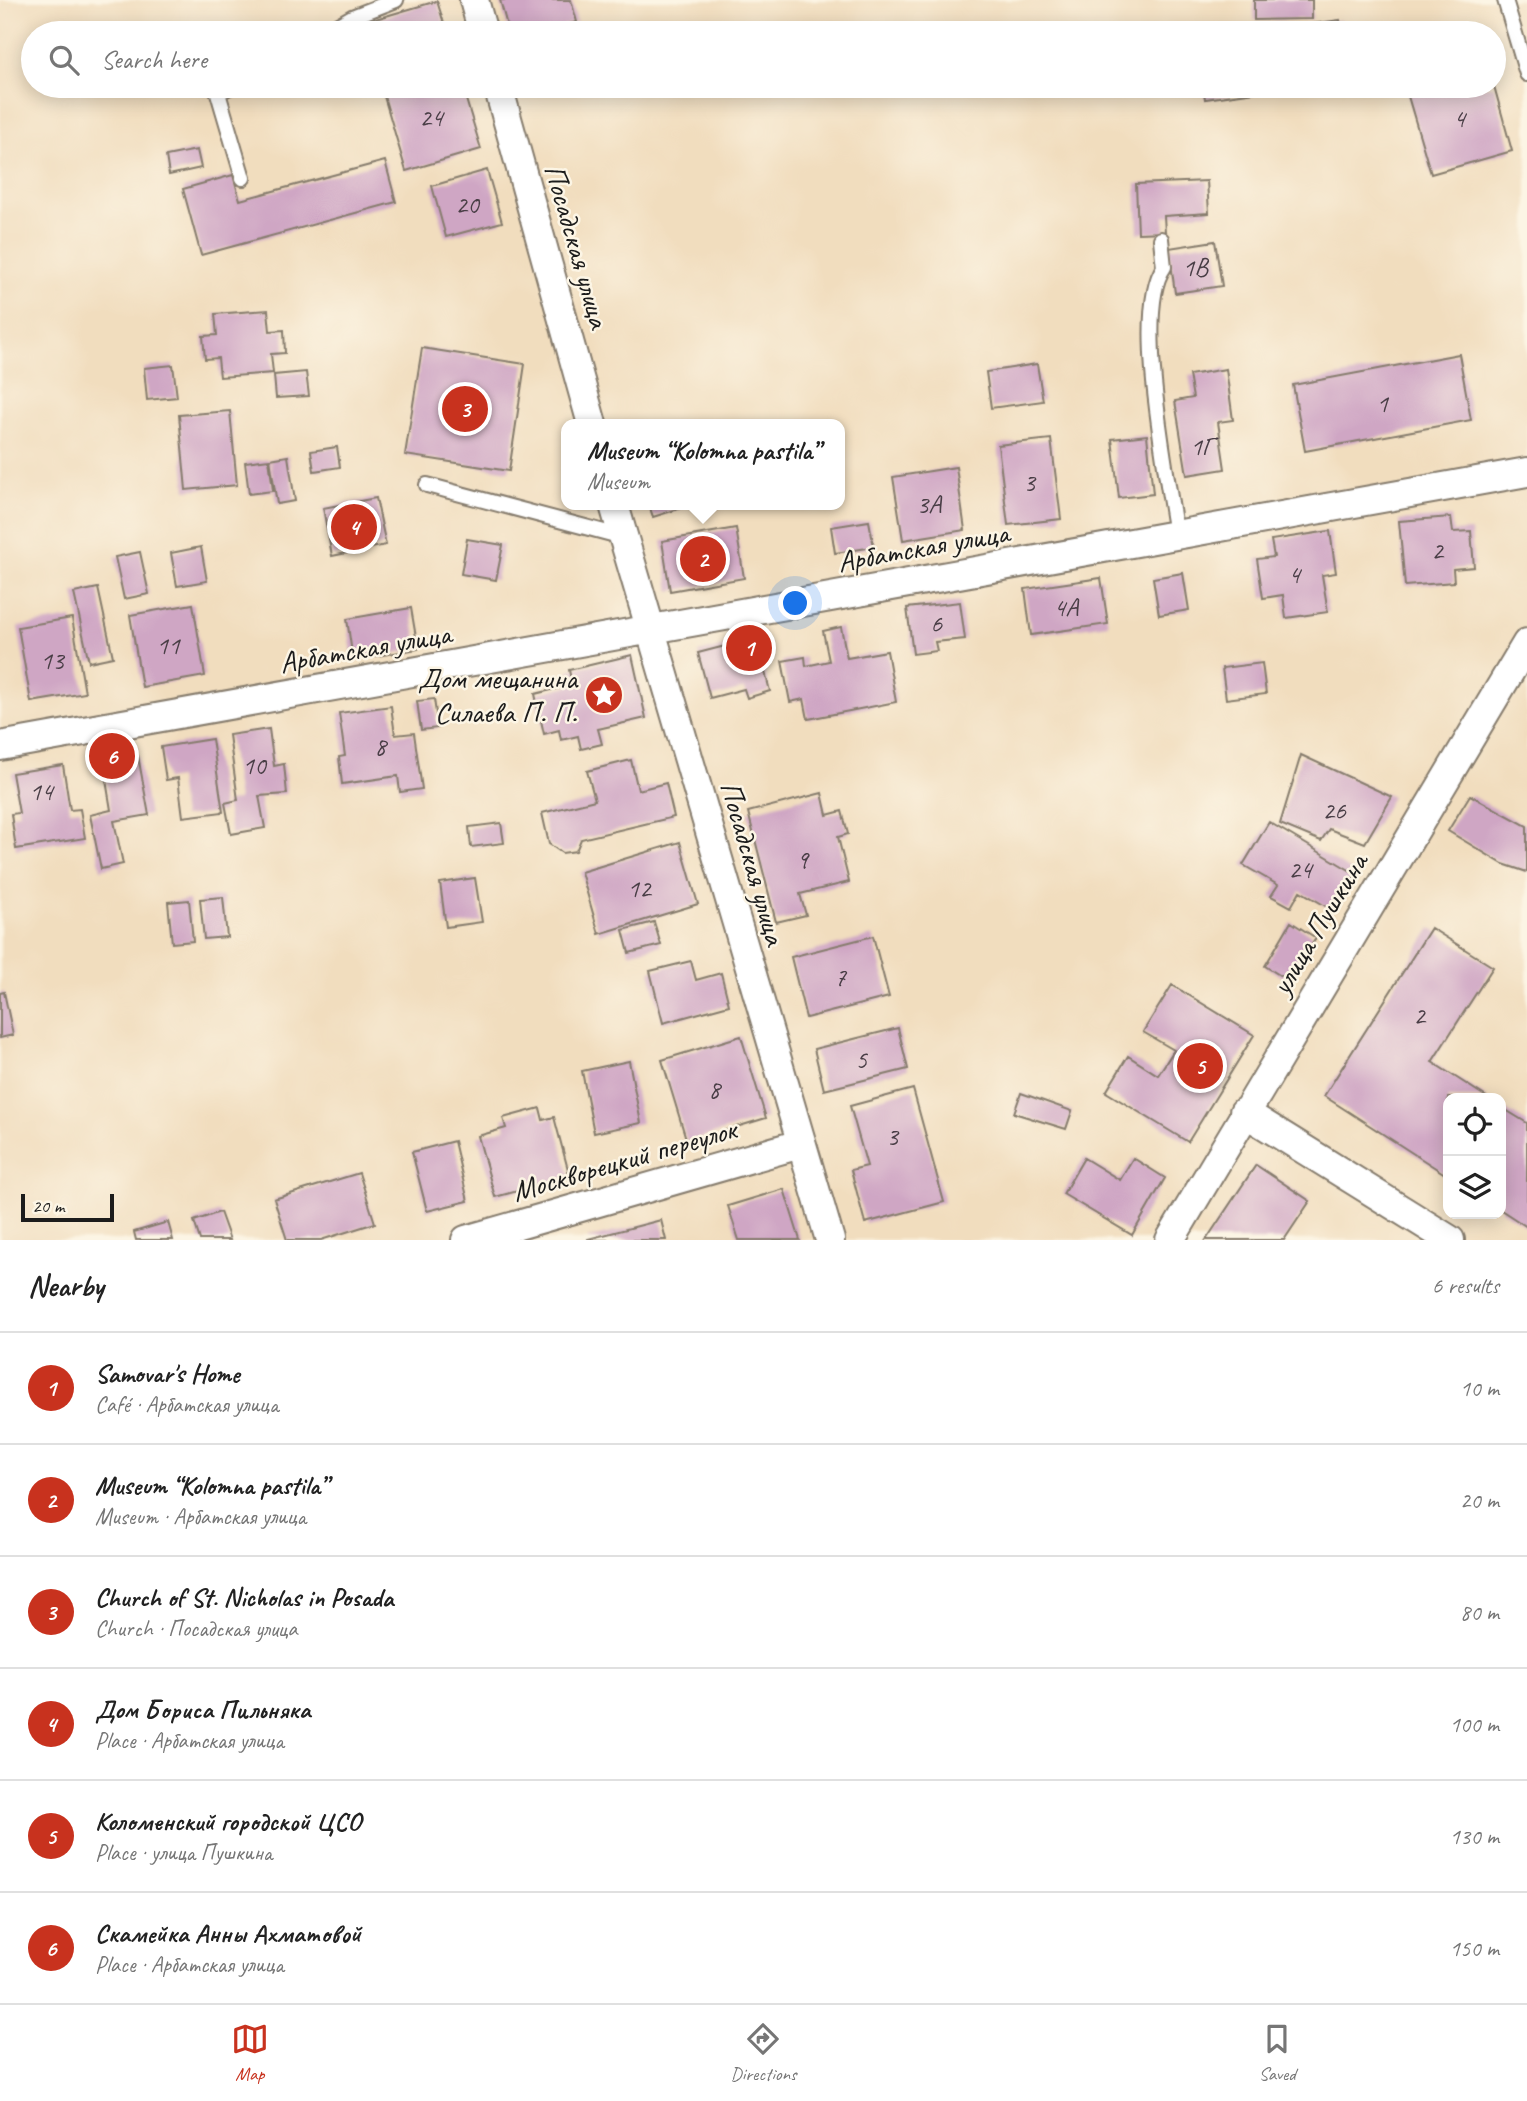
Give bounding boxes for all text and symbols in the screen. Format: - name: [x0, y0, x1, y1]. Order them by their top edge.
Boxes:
- search box: [21, 21, 1506, 98]
- icon: search: [45, 41, 83, 79]
- text: Search here: [101, 43, 207, 76]
- house number: 24: [419, 101, 445, 134]
- house number: 4: [1453, 102, 1467, 135]
- street label: Посадская улица: [536, 160, 619, 334]
- house number: 20: [455, 188, 481, 221]
- house number: 1В: [1182, 251, 1209, 284]
- pin: 3: [442, 383, 488, 435]
- house number: 1: [1376, 387, 1389, 420]
- popup: [561, 419, 845, 510]
- house number: 1Г: [1190, 430, 1219, 463]
- text: Museum “Kolomna pastila”: [587, 434, 819, 467]
- house number: 3: [1023, 466, 1037, 499]
- text: Museum: [587, 467, 650, 496]
- house number: 3А: [917, 488, 943, 521]
- pin: 4: [331, 501, 377, 553]
- street label: Арбатская улица: [834, 513, 1014, 581]
- pin: 2: [680, 533, 726, 585]
- house number: 2: [1431, 534, 1445, 567]
- house number: 4: [1288, 558, 1302, 591]
- your location: [778, 586, 812, 620]
- house number: 4А: [1054, 591, 1080, 624]
- house number: 6: [930, 607, 943, 640]
- street label: Арбатская улица: [276, 614, 456, 682]
- pin: 1: [726, 622, 772, 674]
- house number: 11: [156, 629, 181, 662]
- house number: 13: [40, 644, 66, 677]
- place label: Дом мещанина Силаева П. П.: [418, 659, 579, 731]
- place icon: Дом мещанина Силаева П. П.: [583, 674, 625, 716]
- pin: 6: [89, 730, 135, 782]
- house number: 8: [374, 730, 388, 763]
- house number: 10: [242, 749, 268, 782]
- house number: 14: [29, 775, 55, 808]
- street label: Посадская улица: [712, 777, 795, 951]
- house number: 26: [1322, 794, 1347, 827]
- house number: 9: [796, 843, 810, 876]
- street label: улица Пушкина: [1261, 844, 1377, 1003]
- house number: 24: [1288, 853, 1314, 886]
- house number: 12: [627, 872, 653, 905]
- house number: 7: [834, 961, 847, 994]
- house number: 2: [1413, 999, 1427, 1032]
- pin: 5: [1177, 1040, 1223, 1092]
- house number: 5: [855, 1043, 868, 1076]
- house number: 8: [708, 1073, 722, 1106]
- map controls: [1443, 1093, 1506, 1219]
- button: locate: [1443, 1093, 1506, 1156]
- street label: Москворецкий переулок: [508, 1109, 743, 1210]
- house number: 3: [886, 1120, 900, 1153]
- button: layers: [1443, 1156, 1506, 1219]
- scale bar: [21, 1191, 114, 1223]
- text: 20 m: [32, 1194, 64, 1218]
- text: Nearby: [28, 1267, 104, 1305]
- text: 6 results: [1432, 1271, 1499, 1300]
- text: Samovar's Home: [95, 1357, 240, 1390]
- text: 1: [46, 1374, 56, 1403]
- text: 10 m: [1460, 1374, 1499, 1403]
- text: Café · Арбатская улица: [95, 1390, 278, 1419]
- text: Museum “Kolomna pastila”: [95, 1469, 327, 1502]
- text: 2: [46, 1486, 56, 1515]
- text: 20 m: [1460, 1486, 1499, 1515]
- text: Museum · Арбатская улица: [95, 1502, 306, 1531]
- text: Church of St. Nicholas in Posada: [95, 1581, 393, 1614]
- text: 3: [46, 1598, 56, 1627]
- text: 80 m: [1460, 1598, 1499, 1627]
- text: Church · Посадская улица: [95, 1614, 297, 1643]
- text: Дом Бориса Пильняка: [95, 1693, 310, 1726]
- text: 4: [46, 1710, 56, 1739]
- text: 100 m: [1450, 1710, 1499, 1739]
- text: Place · Арбатская улица: [95, 1726, 284, 1755]
- text: Коломенский городской ЦСО: [95, 1805, 361, 1838]
- text: 5: [46, 1822, 56, 1851]
- text: 130 m: [1450, 1822, 1499, 1851]
- text: Place · улица Пушкина: [95, 1838, 272, 1867]
- text: Скамейка Анны Ахматовой: [95, 1917, 361, 1950]
- text: 6: [46, 1934, 56, 1963]
- text: 150 m: [1450, 1934, 1499, 1963]
- text: Place · Арбатская улица: [95, 1950, 284, 1979]
- tab: Map: [231, 2020, 269, 2086]
- tab: Directions: [730, 2020, 797, 2086]
- tab: Saved: [1258, 2020, 1296, 2086]

